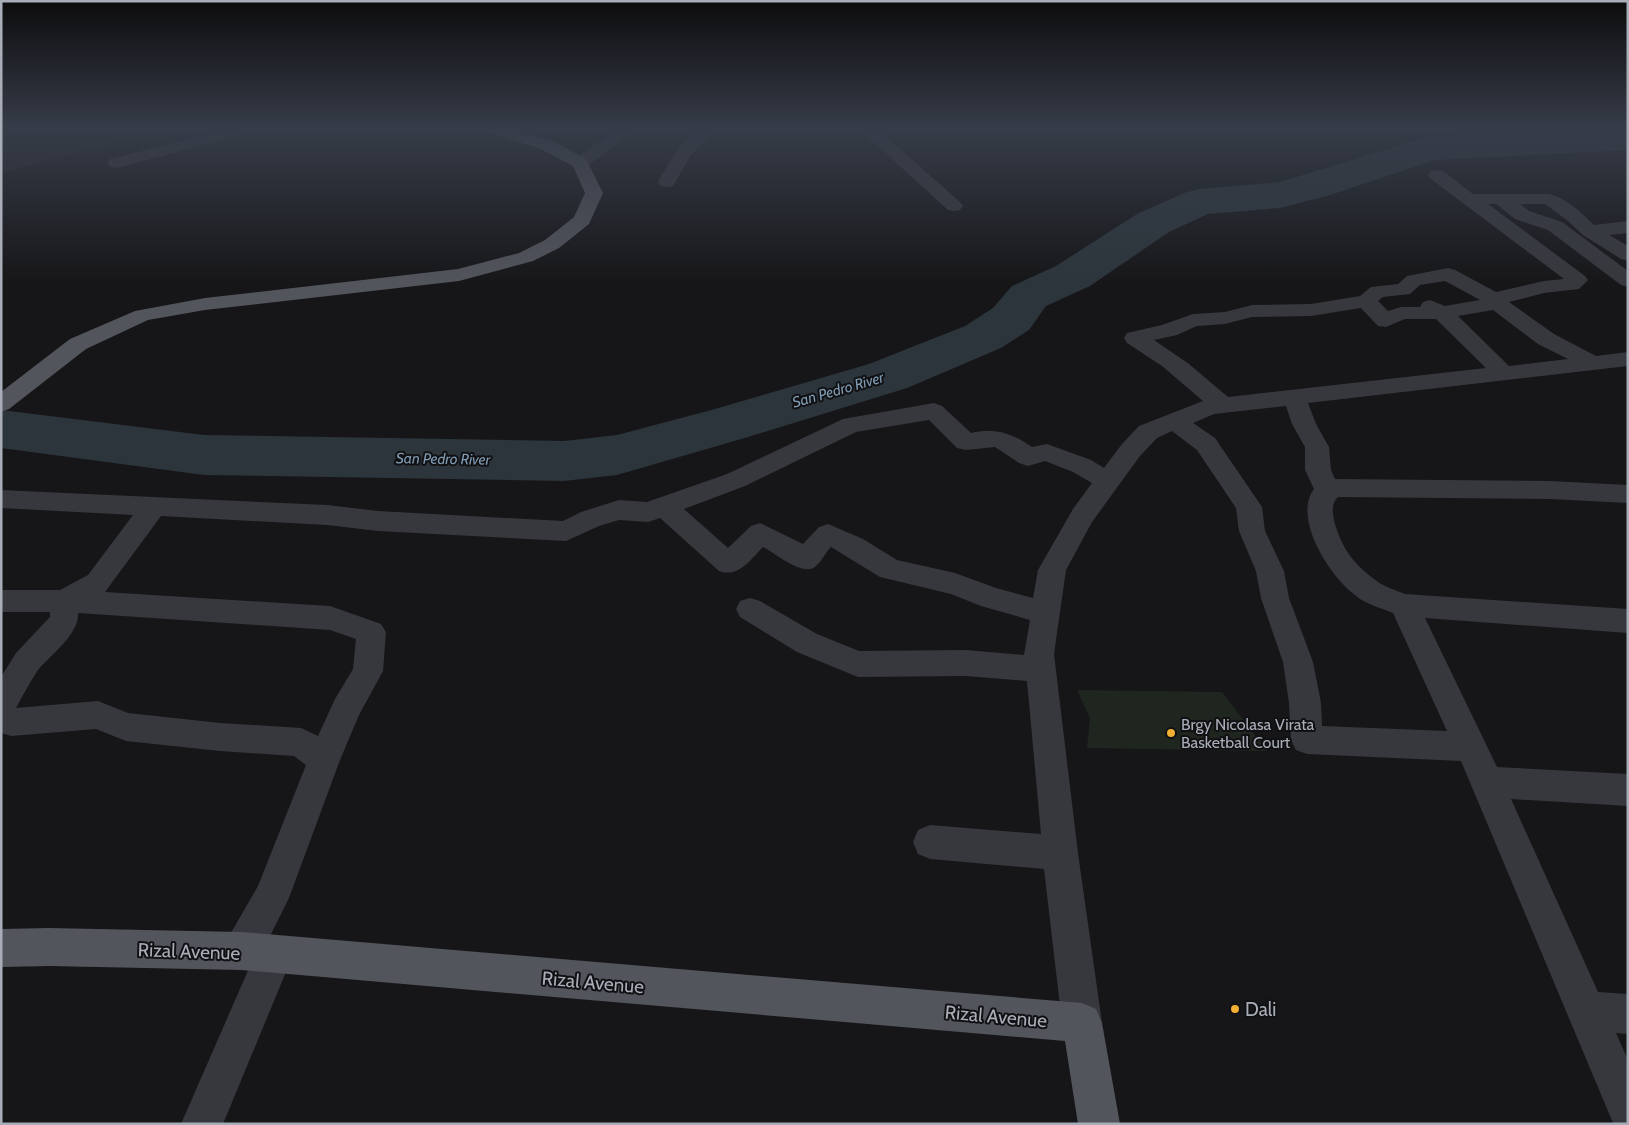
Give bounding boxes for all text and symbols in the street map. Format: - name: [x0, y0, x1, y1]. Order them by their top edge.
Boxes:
- water label: San Pedro River: [790, 368, 887, 412]
- water label: San Pedro River: [396, 449, 492, 469]
- place label: Brgy Nicolasa Virata Basketball Court: [1181, 715, 1315, 752]
- marker: Brgy Nicolasa Virata Basketball Court: [1165, 727, 1177, 739]
- street label: Rizal Avenue: [137, 938, 241, 965]
- street label: Rizal Avenue: [541, 967, 645, 998]
- place label: Dali: [1245, 998, 1276, 1021]
- street label: Rizal Avenue: [944, 1001, 1048, 1032]
- marker: Dali: [1229, 1003, 1241, 1015]

